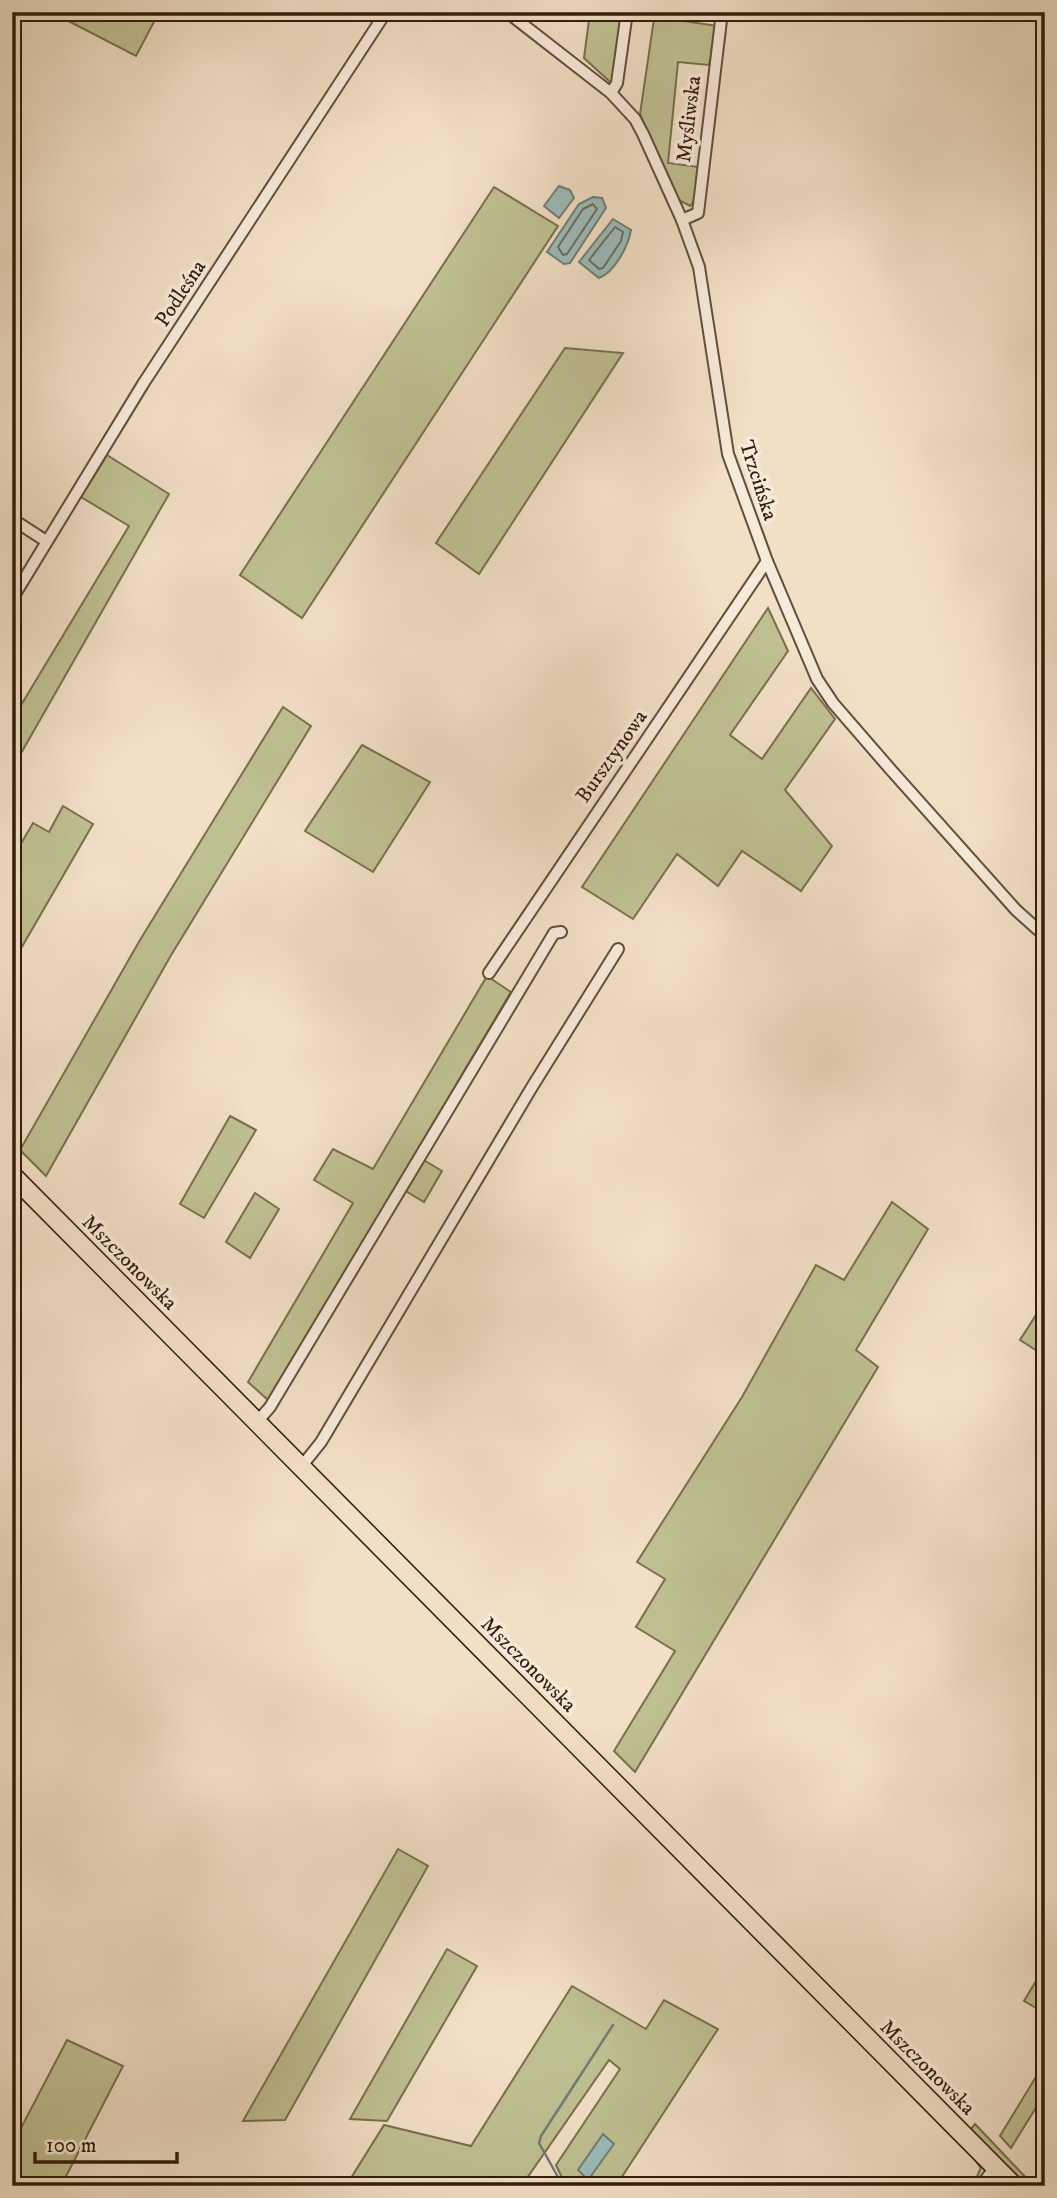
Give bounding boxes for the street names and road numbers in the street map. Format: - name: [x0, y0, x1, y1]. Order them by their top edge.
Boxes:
- street label: Myśliwska: [671, 74, 707, 164]
- street label: Podleśna: [150, 255, 212, 332]
- street label: Trzcińska: [733, 437, 783, 524]
- street label: Bursztynowa: [570, 705, 653, 808]
- street label: Mszczonowska: [76, 1209, 183, 1316]
- street label: Mszczonowska: [475, 1611, 582, 1718]
- street label: Mszczonowska: [874, 2014, 981, 2121]

